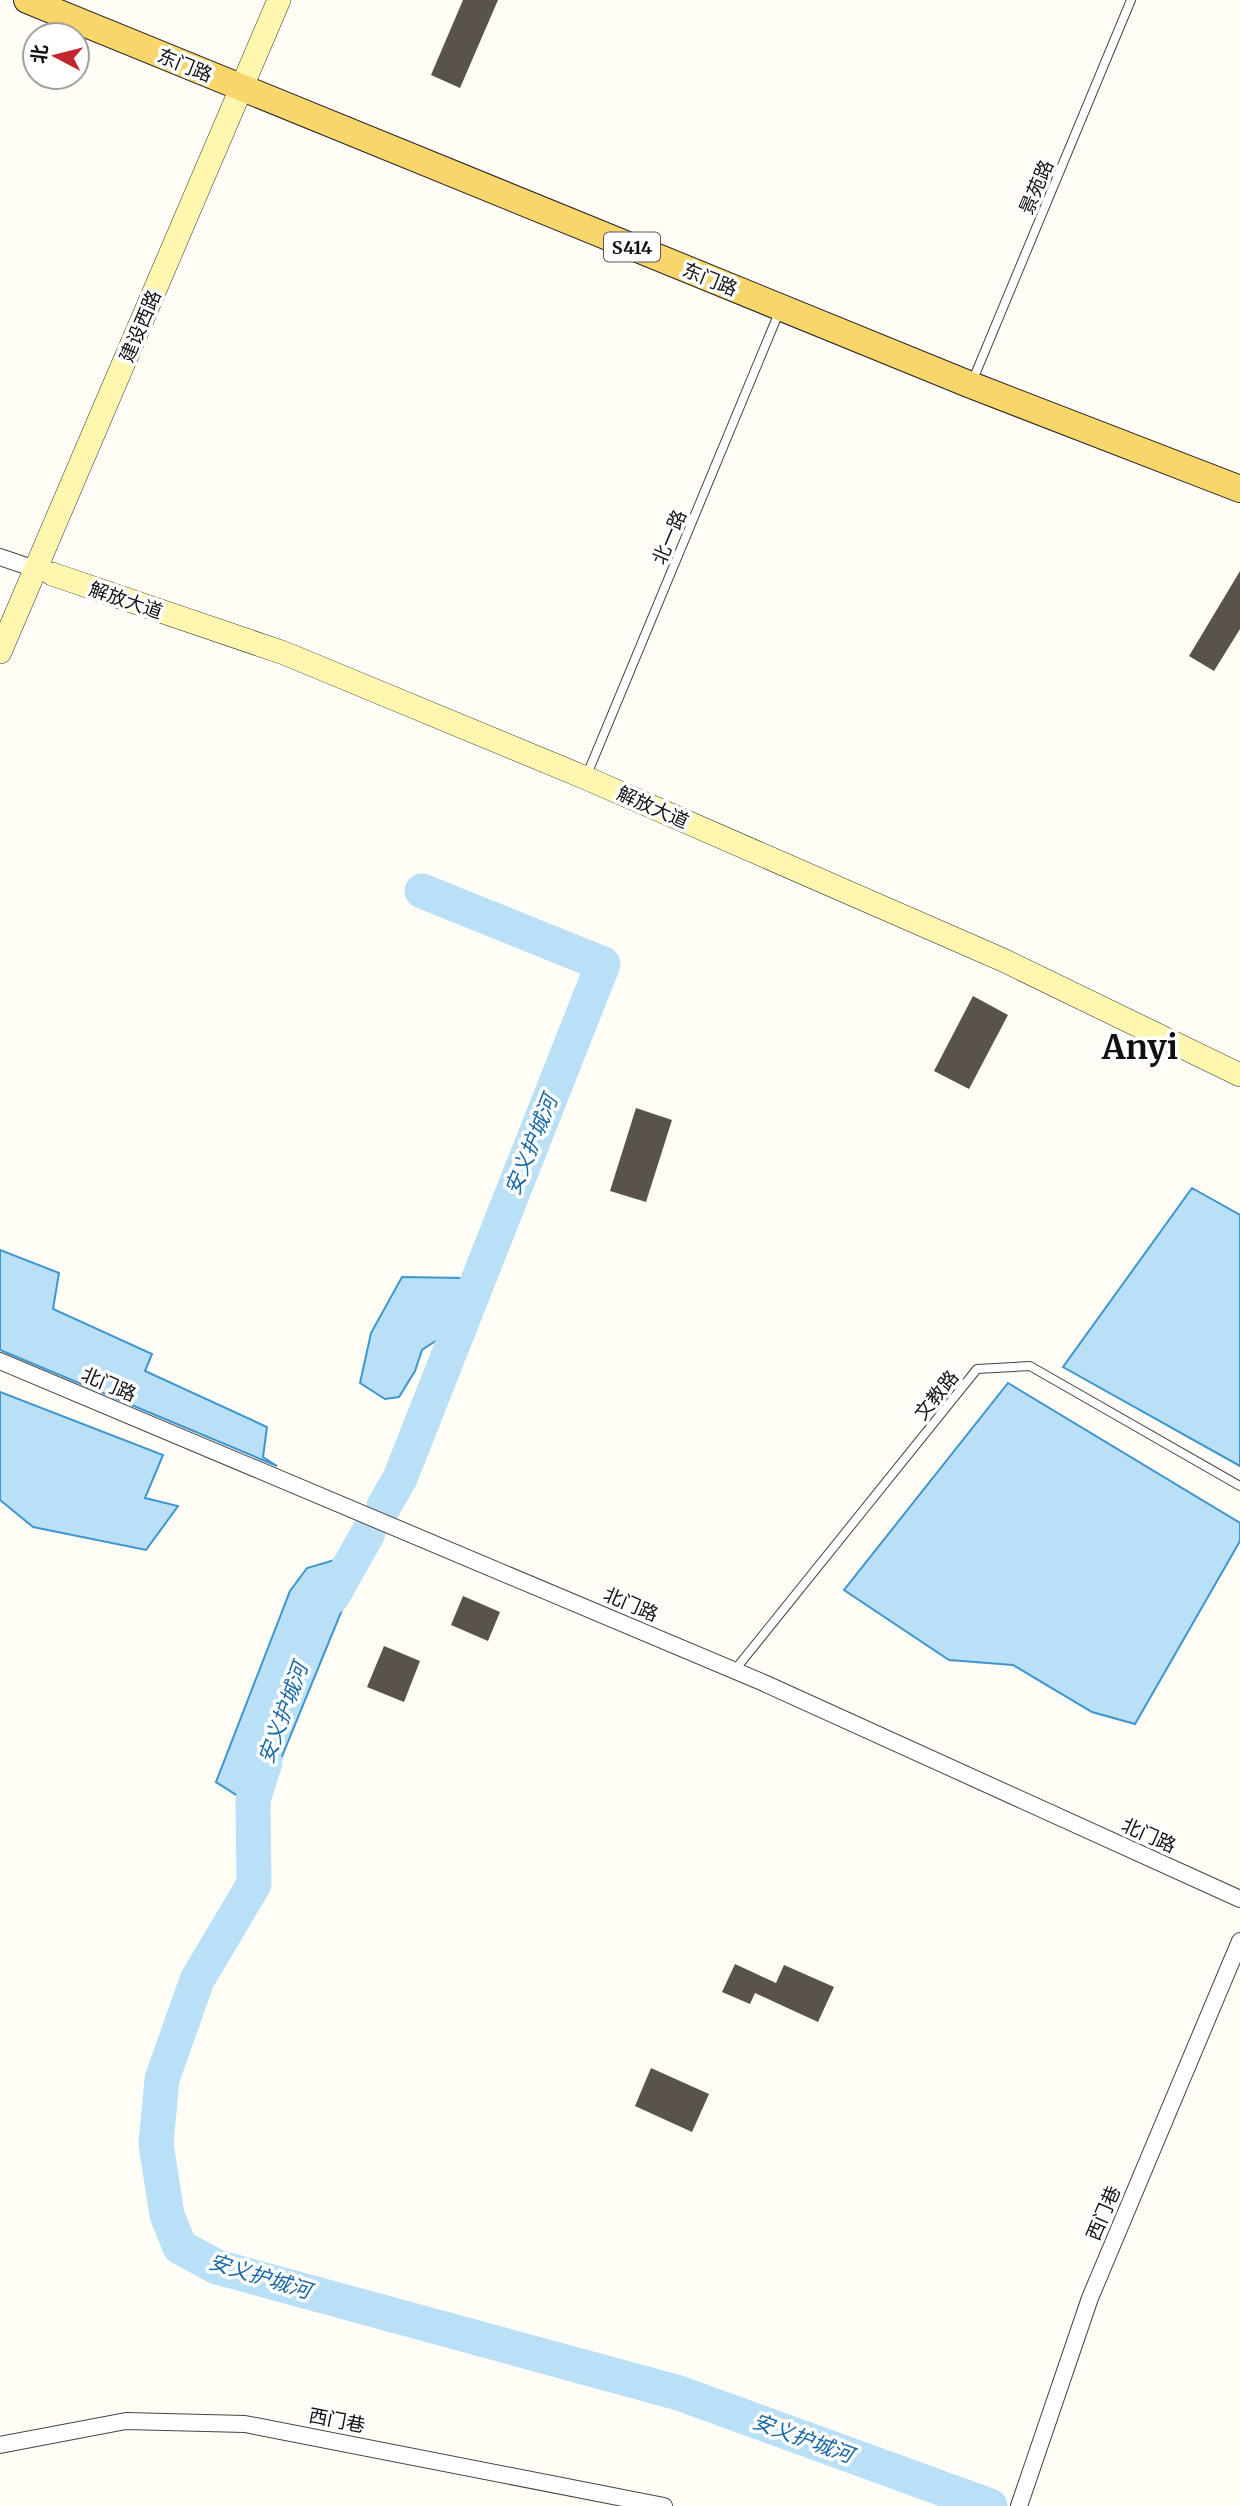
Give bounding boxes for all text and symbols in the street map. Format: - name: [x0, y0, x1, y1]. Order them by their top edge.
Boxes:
- north arrow: [21, 21, 91, 91]
- text: 北: [26, 43, 52, 65]
- street label: 东门路: [154, 43, 216, 87]
- street label: 景苑路: [1014, 156, 1058, 218]
- road number: S414: [604, 232, 660, 262]
- street label: 东门路: [679, 257, 741, 301]
- street label: 建设西路: [114, 286, 166, 366]
- street label: 北一路: [647, 506, 691, 568]
- street label: 解放大道: [86, 576, 166, 624]
- street label: 解放大道: [613, 781, 693, 833]
- district label: Anyi: [1101, 1027, 1178, 1068]
- water label: 安义护城河: [499, 1088, 565, 1199]
- street label: 北门路: [78, 1362, 140, 1406]
- street label: 文教路: [909, 1365, 963, 1425]
- street label: 北门路: [600, 1582, 662, 1626]
- water label: 安义护城河: [252, 1655, 315, 1767]
- street label: 北门路: [1118, 1812, 1180, 1858]
- street label: 西门巷: [1081, 2182, 1125, 2244]
- water label: 安义护城河: [206, 2248, 318, 2305]
- street label: 西门巷: [307, 2403, 367, 2437]
- water label: 安义护城河: [749, 2407, 861, 2470]

